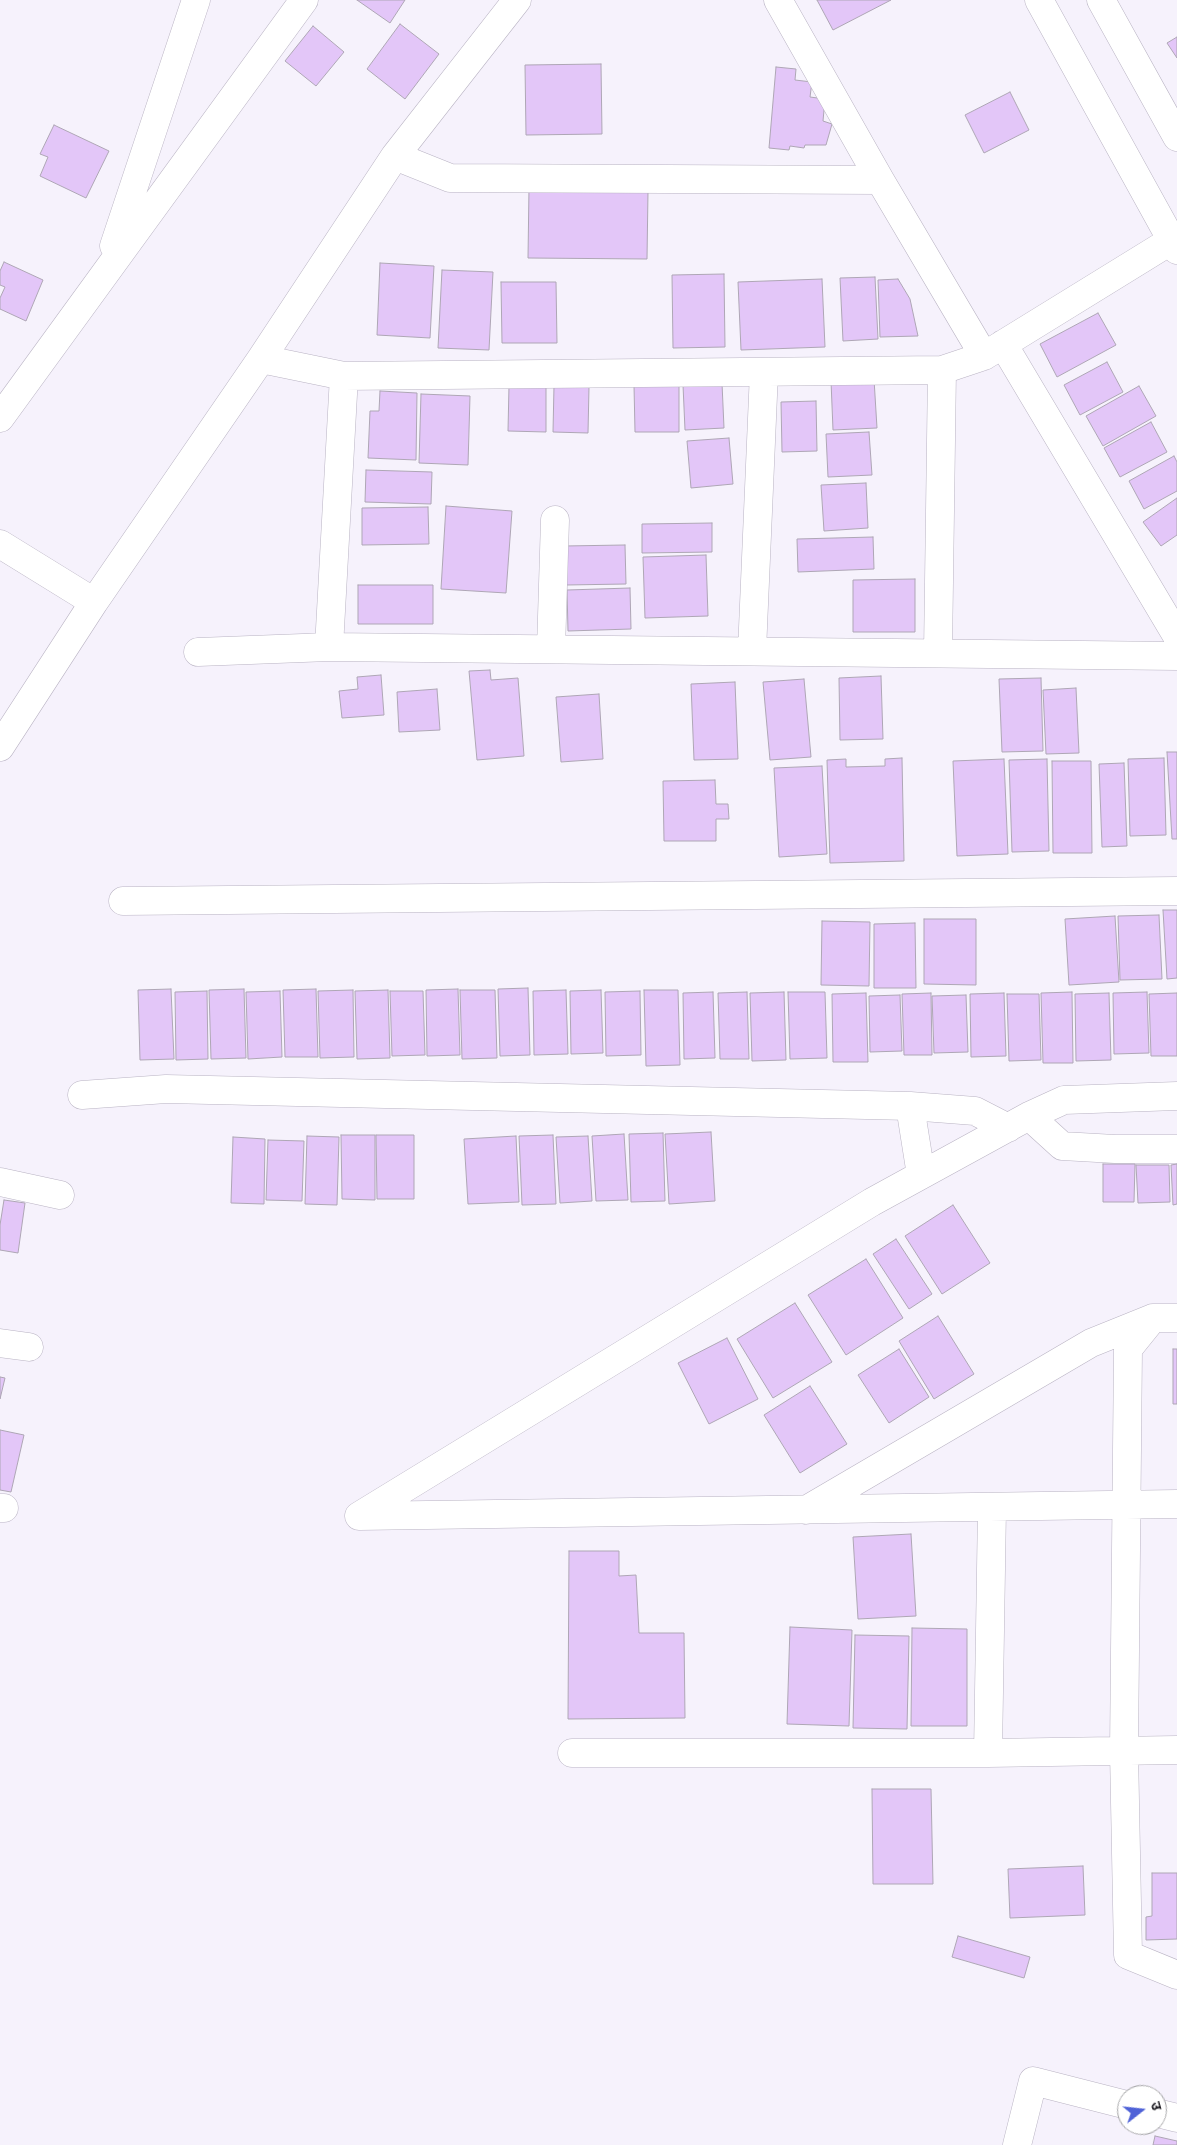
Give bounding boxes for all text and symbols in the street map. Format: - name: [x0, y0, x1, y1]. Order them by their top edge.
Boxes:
- north arrow: [1117, 2085, 1167, 2135]
- text: उ: [1147, 2100, 1165, 2112]

